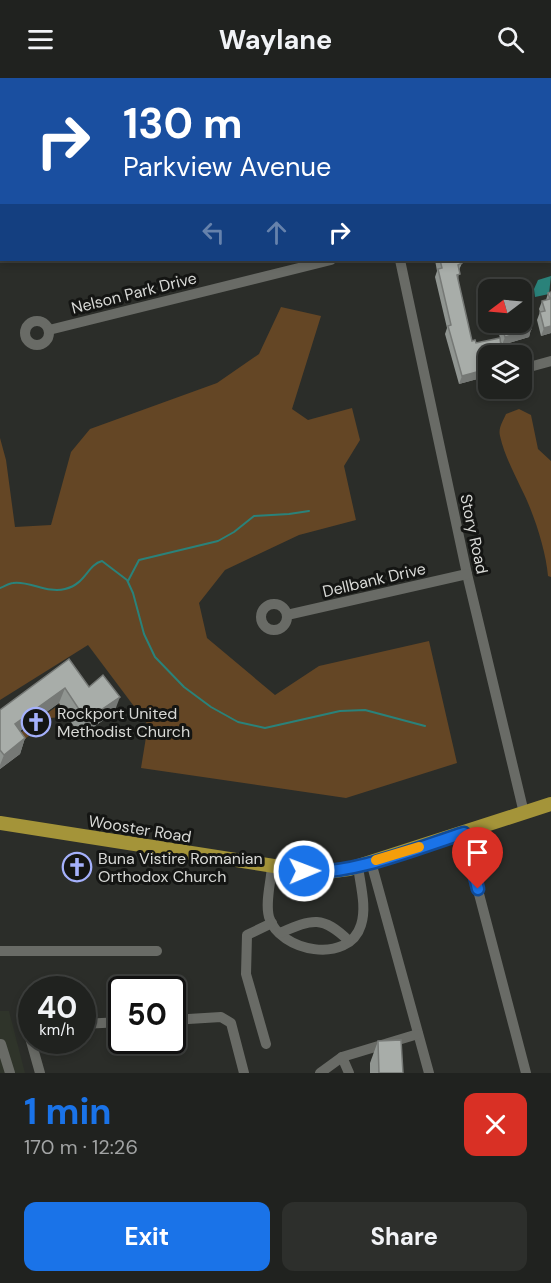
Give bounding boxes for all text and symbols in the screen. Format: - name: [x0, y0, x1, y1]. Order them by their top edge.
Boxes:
- text: Waylane: [219, 22, 332, 57]
- icon: menu: [24, 23, 57, 56]
- icon: search: [494, 23, 527, 56]
- text: 130 m: [123, 96, 243, 151]
- icon: right: [24, 102, 102, 180]
- text: Parkview Avenue: [123, 149, 331, 184]
- icon: left: [197, 216, 230, 249]
- icon: ahead: [260, 216, 293, 249]
- icon: right: [323, 216, 356, 249]
- street label: Nelson Park Drive: [69, 267, 199, 319]
- north arrow: [478, 279, 532, 333]
- map controls: [478, 279, 532, 399]
- button: layers: [478, 345, 532, 399]
- street label: Story Road: [455, 492, 493, 576]
- street label: Dellbank Drive: [320, 558, 428, 602]
- place label: Rockport United Methodist Church: [57, 703, 190, 742]
- church icon: Rockport United Methodist Church: [20, 706, 52, 738]
- street label: Wooster Road: [87, 811, 193, 847]
- pin: [452, 827, 503, 889]
- icon: arrive: [461, 836, 494, 869]
- position arrow: [272, 839, 336, 903]
- place label: Buna Vistire Romanian Orthodox Church: [98, 848, 263, 887]
- church icon: Buna Vistire Romanian Orthodox Church: [61, 851, 93, 883]
- speed limit sign: 50: [108, 976, 186, 1054]
- text: 40: [37, 988, 77, 1027]
- text: km/h: [39, 1020, 75, 1040]
- text: 1 min: [24, 1088, 112, 1135]
- button: close: [464, 1093, 527, 1156]
- text: 170 m · 12:26: [24, 1134, 138, 1160]
- button: Exit: [24, 1202, 270, 1271]
- button: Share: [282, 1202, 527, 1271]

